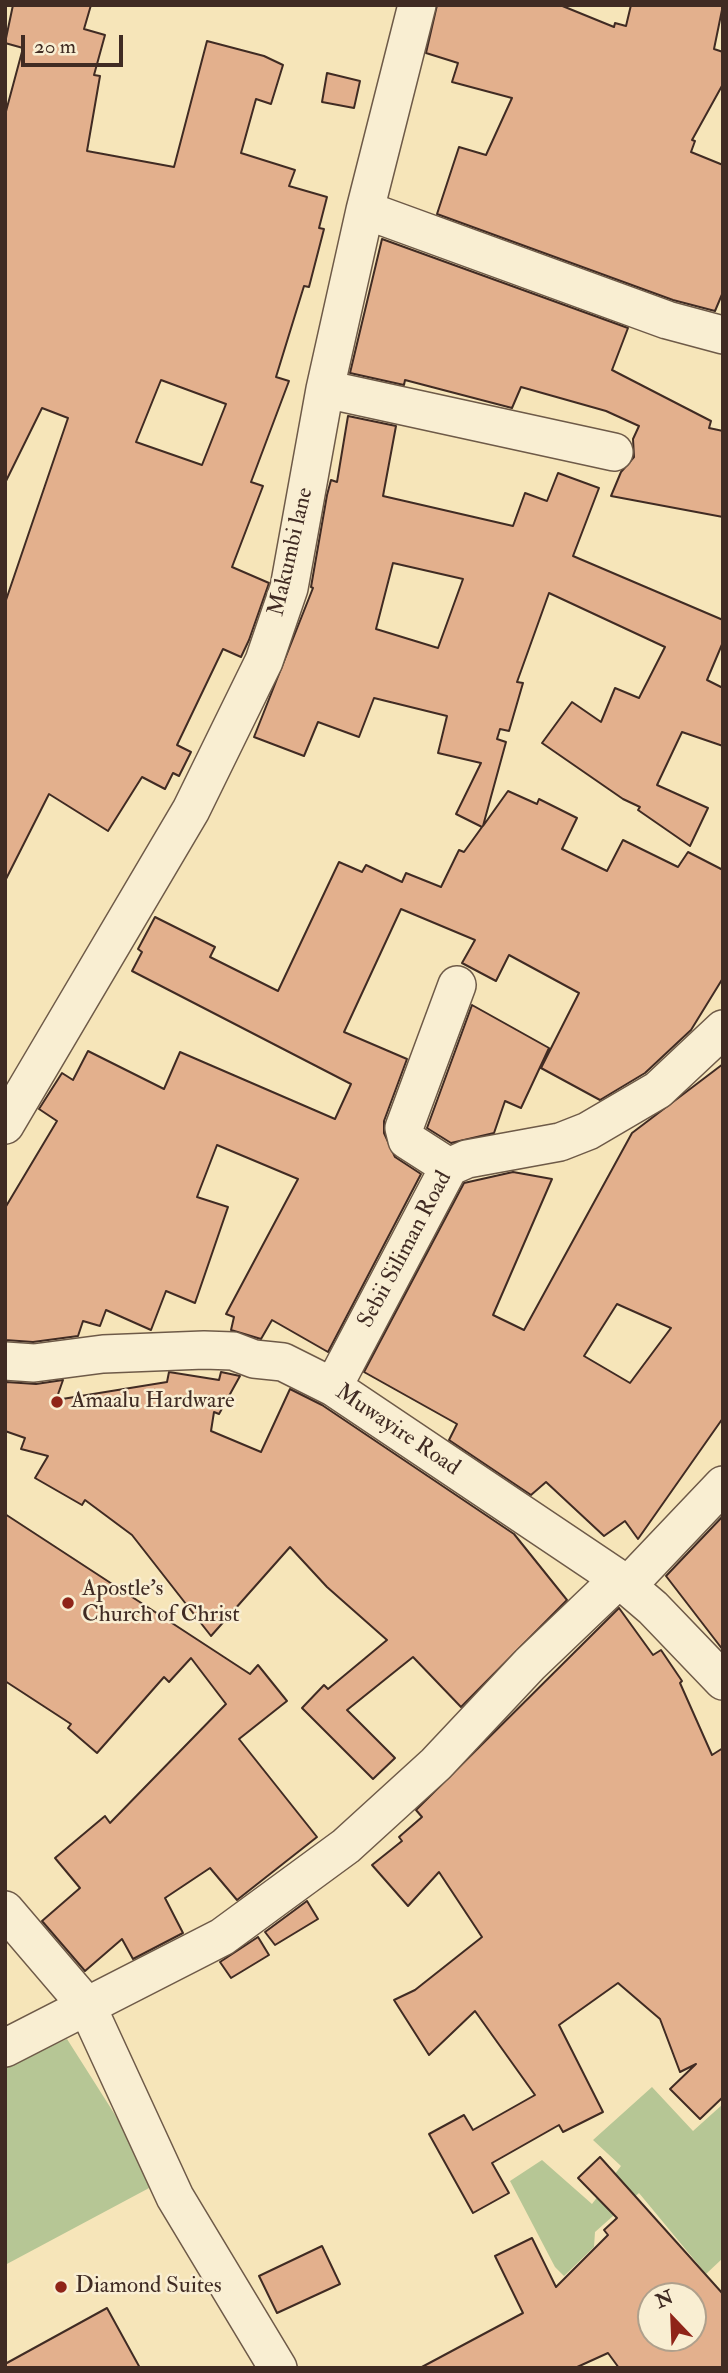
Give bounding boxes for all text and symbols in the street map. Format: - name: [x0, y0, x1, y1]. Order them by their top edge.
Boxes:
- scale bar: [24, 21, 126, 65]
- text: 20 m: [34, 33, 76, 60]
- street label: Makumbi lane: [264, 485, 320, 619]
- street label: Sebii Siliman Road: [353, 1167, 459, 1333]
- street label: Muwayire Road: [329, 1379, 465, 1483]
- place label: Amaalu Hardware: [71, 1388, 235, 1416]
- marker: Amaalu Hardware: [49, 1394, 65, 1410]
- place label: Apostle's Church of Christ: [82, 1576, 240, 1630]
- marker: Apostle's Church of Christ: [60, 1595, 76, 1611]
- place label: Diamond Suites: [75, 2273, 222, 2301]
- marker: Diamond Suites: [53, 2279, 69, 2295]
- north arrow: [637, 2282, 707, 2352]
- text: N: [652, 2285, 677, 2314]

